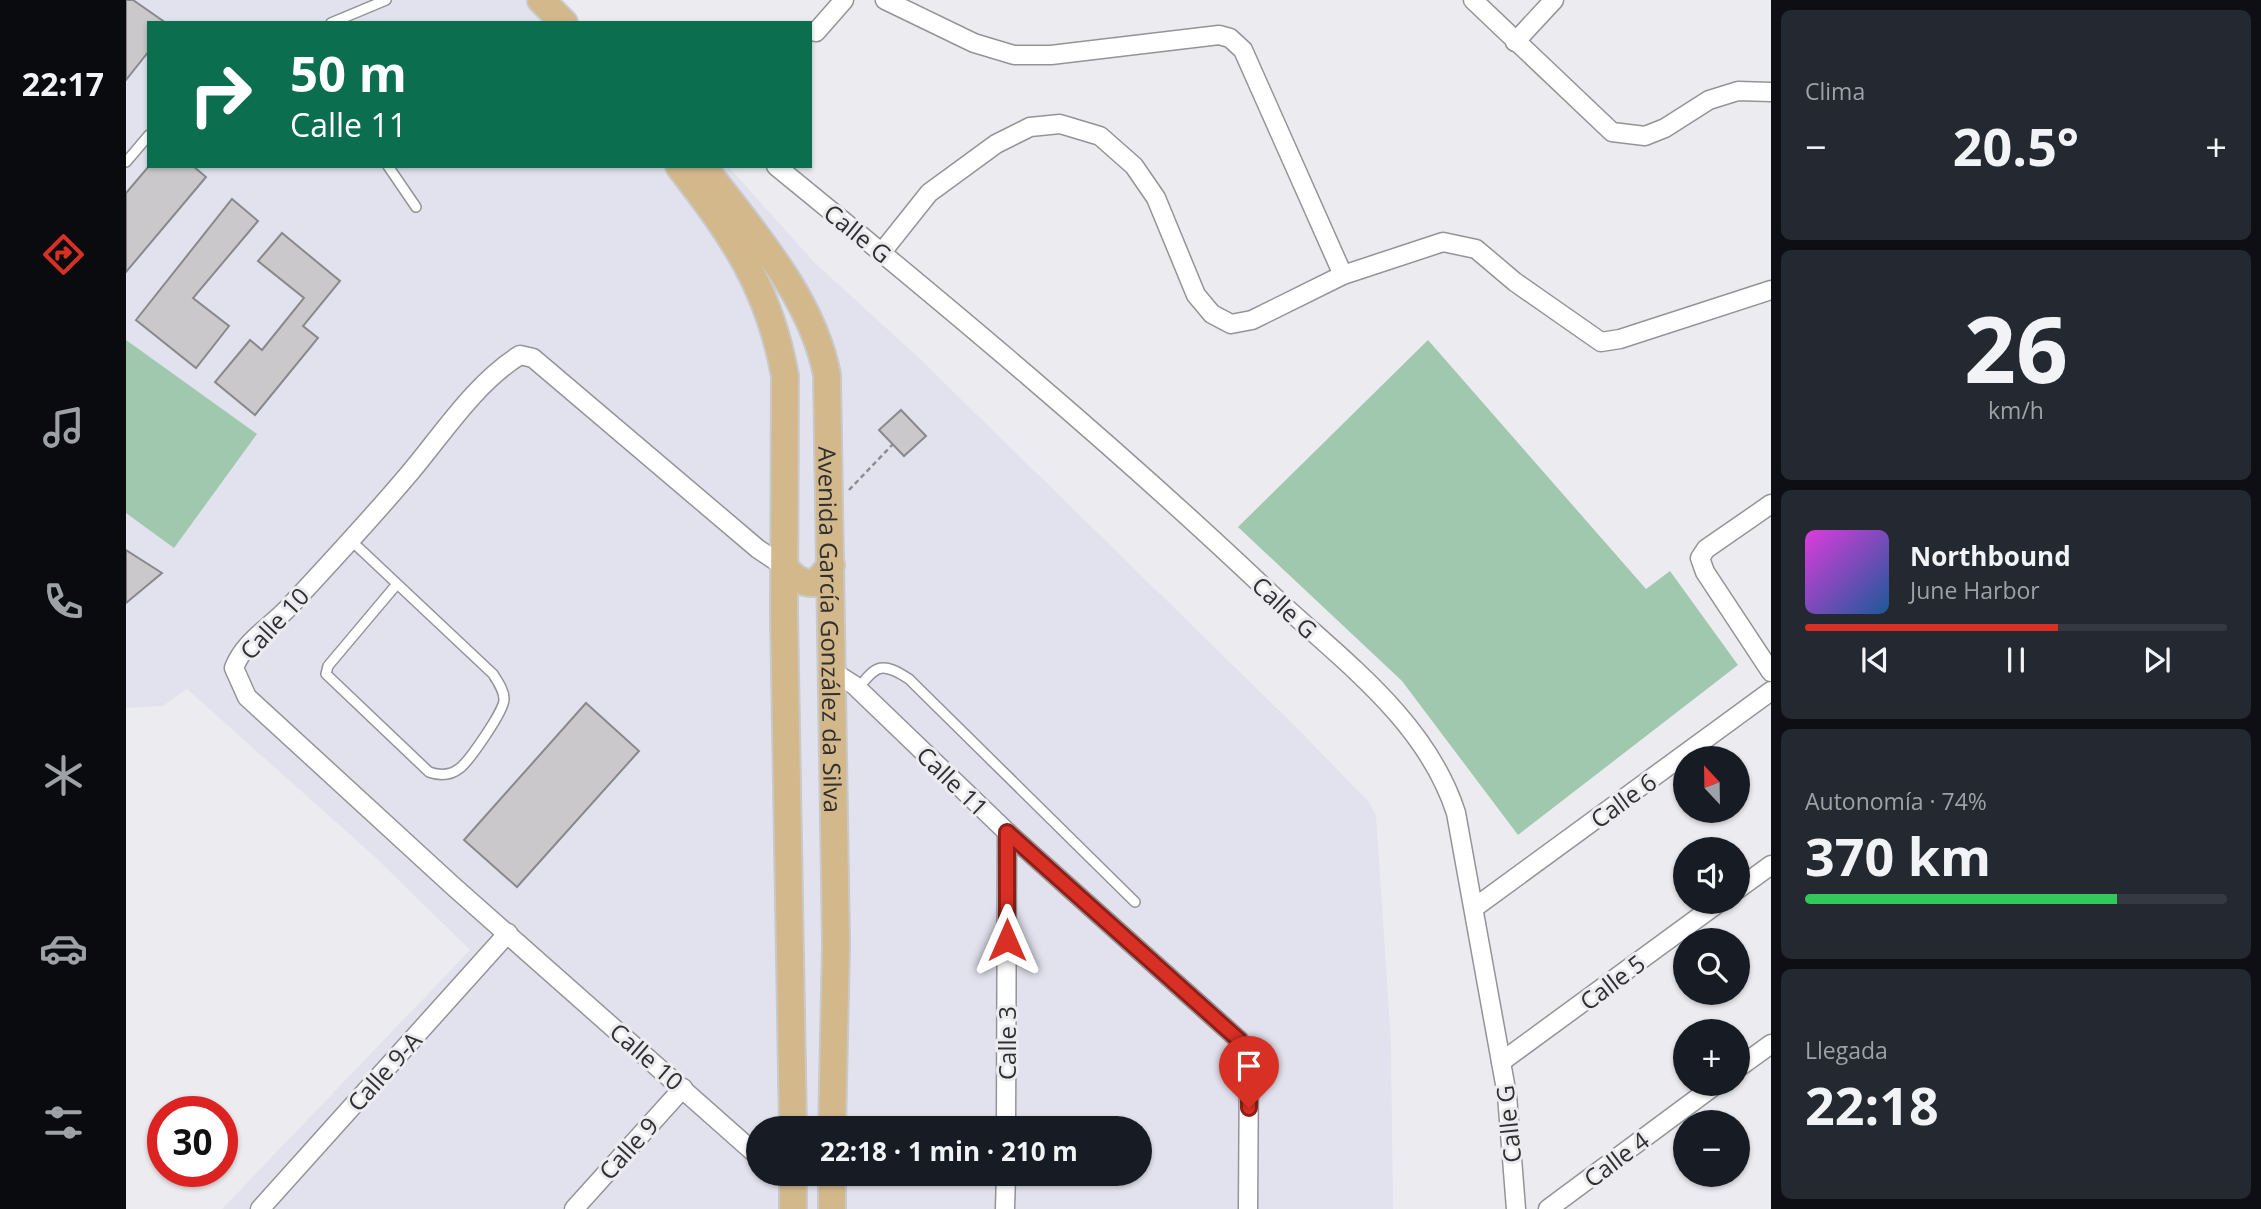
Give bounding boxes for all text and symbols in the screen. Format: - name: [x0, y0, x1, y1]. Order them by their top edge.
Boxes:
- text: 50 m: [290, 40, 407, 106]
- icon: right: [175, 49, 266, 140]
- text: 22:17: [22, 62, 104, 105]
- text: Clima: [1805, 75, 1865, 107]
- text: Calle 11: [290, 103, 407, 146]
- text: 20.5°: [1953, 110, 2079, 181]
- text: −: [1805, 120, 1827, 172]
- text: +: [2205, 120, 2227, 172]
- street label: Calle G: [817, 196, 899, 270]
- icon: directions: [39, 230, 88, 279]
- text: 26: [1964, 286, 2068, 410]
- text: km/h: [1988, 394, 2044, 426]
- icon: music: [39, 403, 88, 452]
- street label: Avenida García González da Silva: [812, 446, 850, 813]
- text: Northbound: [1910, 538, 2071, 574]
- street label: Calle G: [1245, 568, 1325, 646]
- text: June Harbor: [1910, 574, 2040, 606]
- icon: phone: [39, 577, 88, 626]
- street label: Calle 10: [232, 580, 316, 666]
- icon: previous: [1856, 641, 1894, 679]
- icon: pause: [1997, 641, 2035, 679]
- icon: next: [2138, 641, 2176, 679]
- street label: Calle 11: [910, 739, 996, 823]
- north arrow: [1673, 746, 1750, 822]
- map controls: [1673, 746, 1750, 1187]
- icon: climate: [39, 751, 88, 800]
- street label: Calle 6: [1583, 765, 1663, 835]
- text: Autonomía · 74%: [1805, 785, 1987, 817]
- text: 370 km: [1805, 820, 1991, 891]
- button: sound: [1673, 837, 1750, 914]
- position arrow: [970, 903, 1044, 977]
- icon: car: [39, 924, 88, 973]
- button: search: [1673, 928, 1750, 1005]
- street label: Calle 5: [1573, 947, 1651, 1017]
- street label: Calle 3: [990, 1006, 1023, 1080]
- street label: Calle 10: [603, 1015, 691, 1097]
- button: +: [1673, 1019, 1750, 1096]
- street label: Calle 9-A: [339, 1023, 429, 1118]
- text: Llegada: [1805, 1034, 1888, 1066]
- pin: [1219, 1036, 1279, 1108]
- icon: arrive: [1230, 1047, 1268, 1085]
- text: 22:18: [1805, 1069, 1939, 1140]
- street label: Calle G: [1488, 1084, 1528, 1164]
- speed limit sign: 30: [147, 1096, 238, 1187]
- icon: filters: [39, 1098, 88, 1147]
- street label: Calle 9: [591, 1109, 665, 1187]
- button: −: [1673, 1110, 1750, 1187]
- street label: Calle 4: [1577, 1123, 1656, 1194]
- text: 22:18 · 1 min · 210 m: [820, 1133, 1078, 1169]

